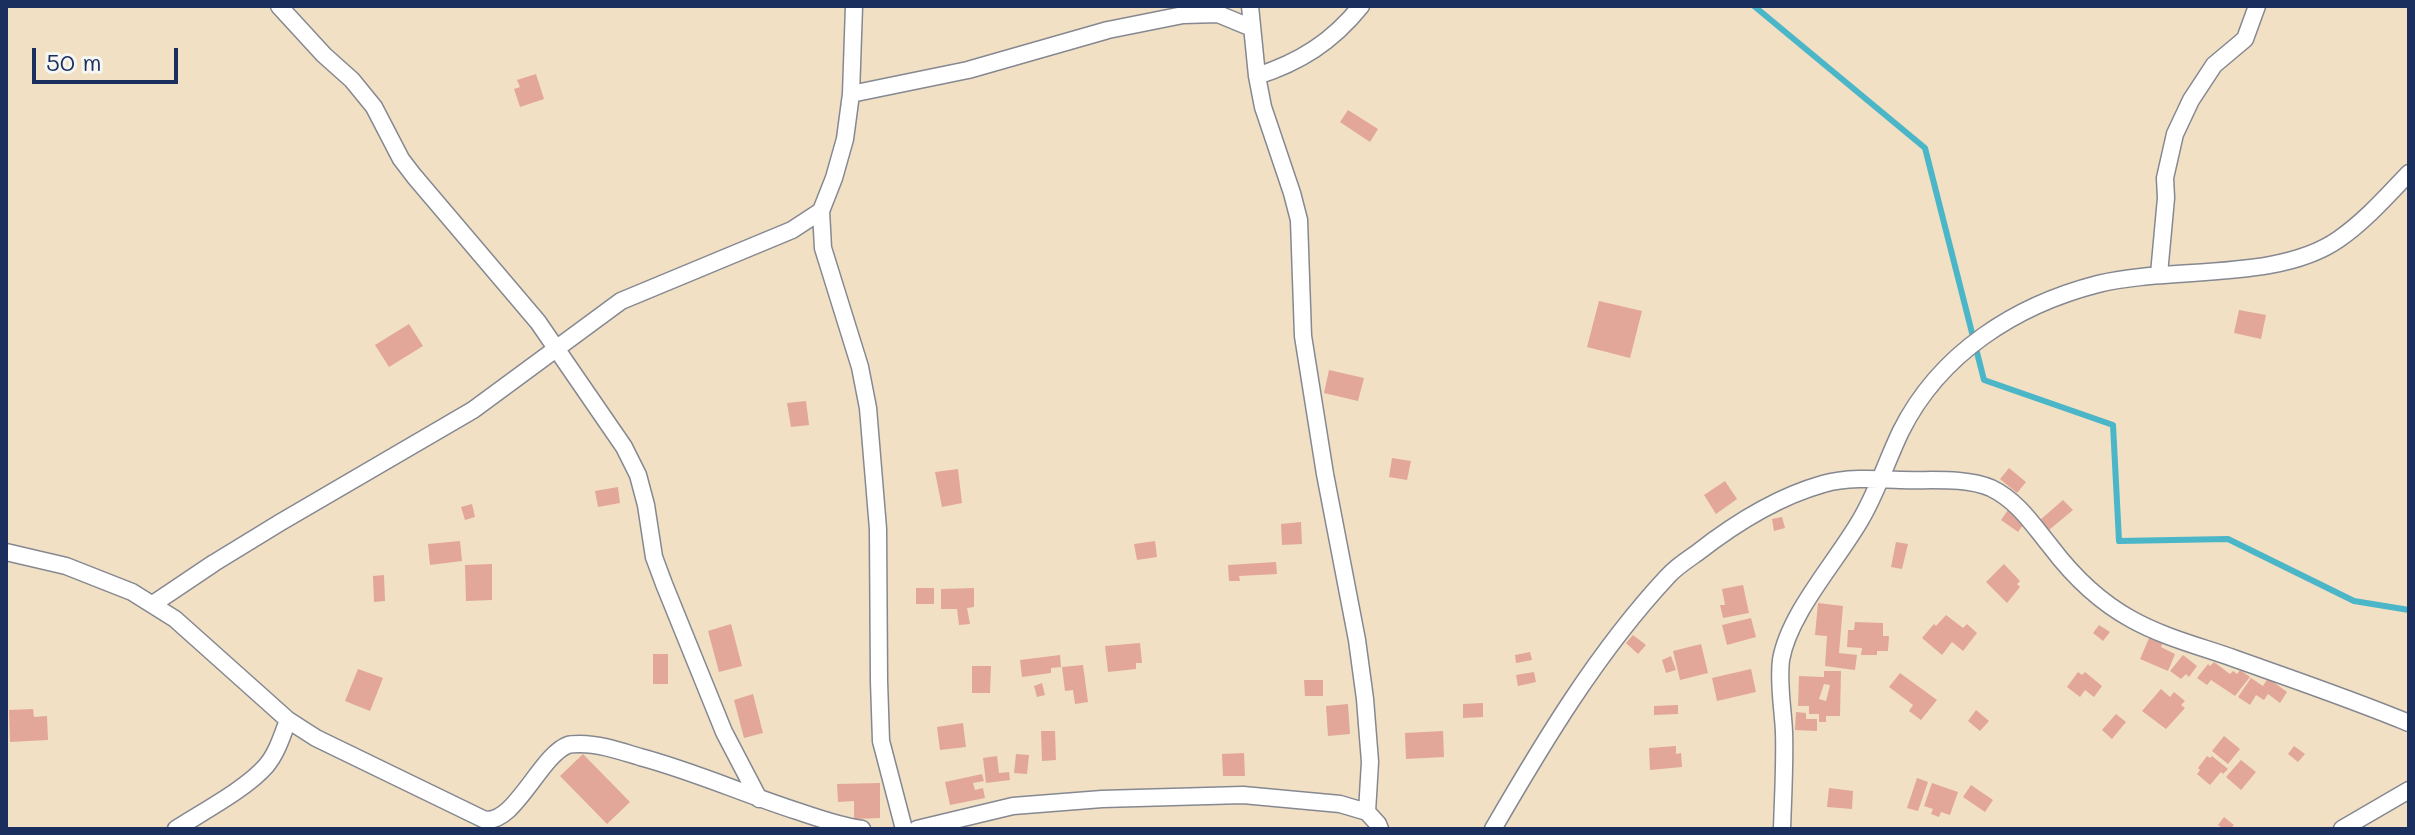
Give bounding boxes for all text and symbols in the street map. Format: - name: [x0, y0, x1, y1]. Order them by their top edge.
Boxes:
- scale bar: [36, 32, 182, 82]
- text: 50 m: [46, 46, 102, 77]

